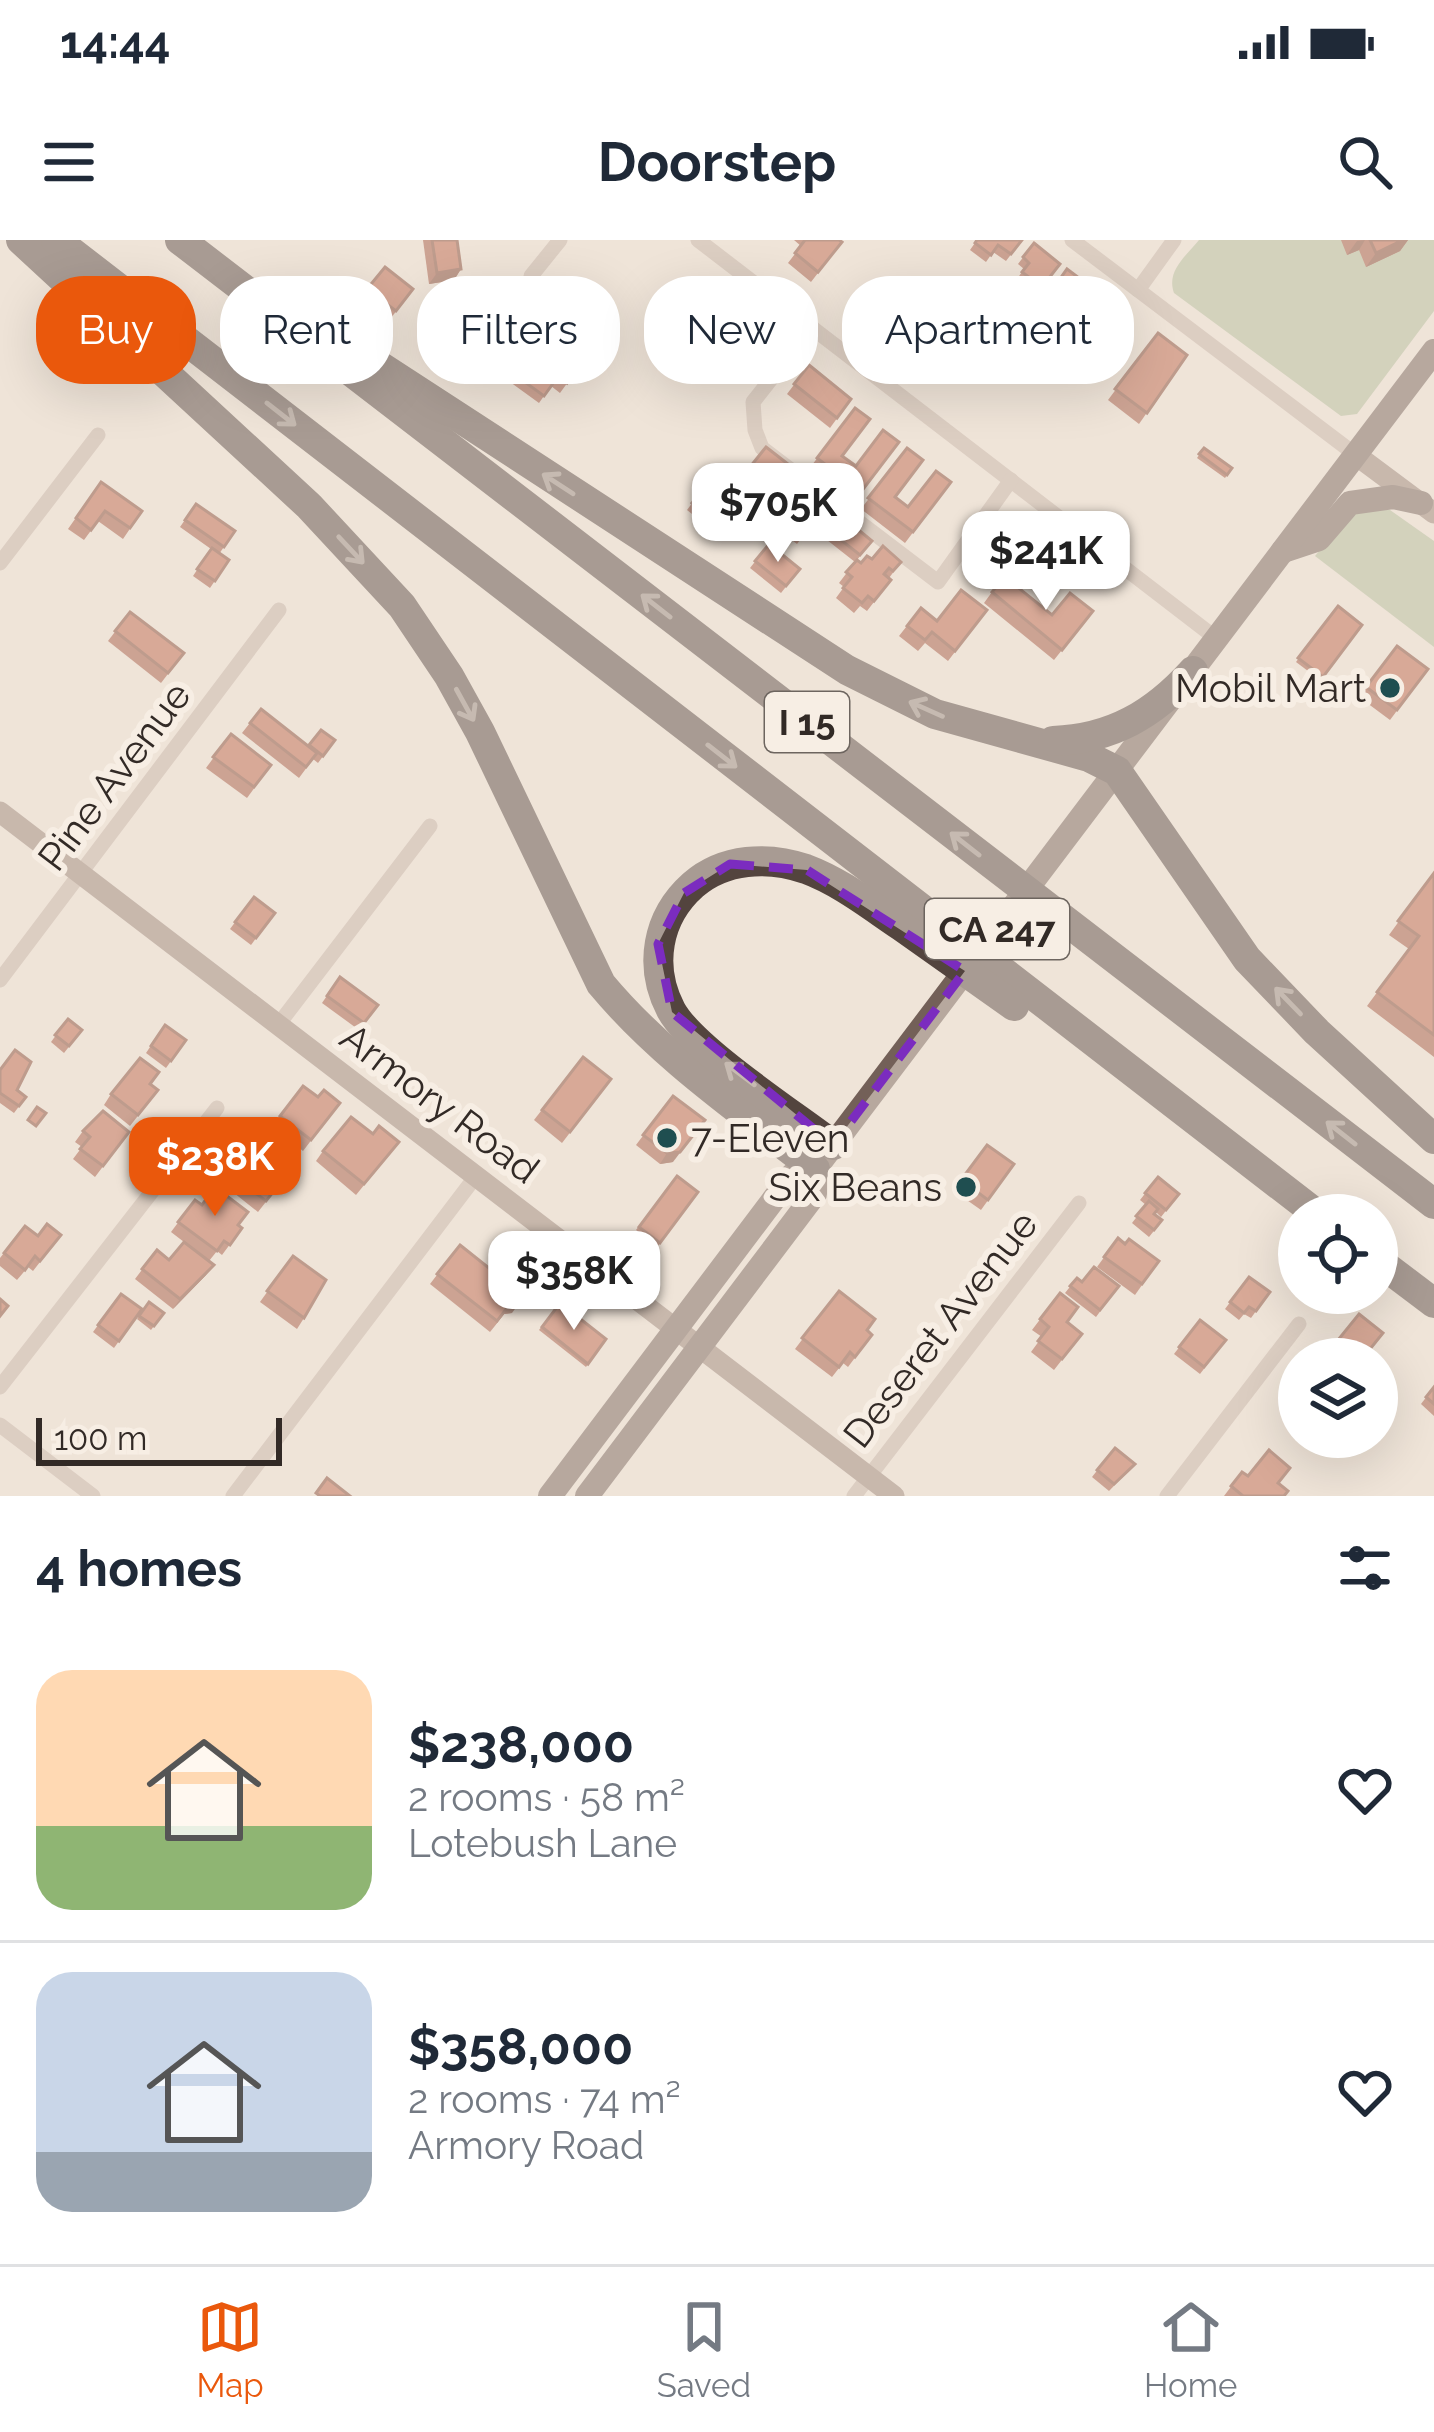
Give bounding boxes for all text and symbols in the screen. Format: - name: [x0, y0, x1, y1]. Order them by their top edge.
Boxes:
- text: 14:44: [60, 16, 170, 69]
- icon: menu: [36, 129, 102, 195]
- icon: search: [1332, 129, 1398, 195]
- text: Doorstep: [598, 130, 836, 194]
- chip: Buy: [36, 276, 196, 384]
- chip: Rent: [220, 276, 393, 384]
- chip: Filters: [417, 276, 620, 384]
- chip: New: [644, 276, 818, 384]
- chip: Apartment: [842, 276, 1134, 384]
- one-way arrow: [264, 401, 297, 427]
- pin: $705K: [694, 463, 862, 565]
- one-way arrow: [542, 471, 576, 496]
- text: $705K: [719, 479, 837, 525]
- pin: $241K: [962, 511, 1130, 613]
- text: $241K: [989, 527, 1103, 573]
- one-way arrow: [337, 534, 365, 564]
- one-way arrow: [641, 593, 673, 620]
- place label: Mobil Mart: [1175, 665, 1366, 711]
- street label: Pine Avenue: [28, 673, 200, 879]
- marker: Mobil Mart: [1377, 675, 1403, 701]
- one-way arrow: [454, 686, 477, 721]
- road number: I 15: [765, 692, 849, 752]
- one-way arrow: [909, 696, 945, 718]
- one-way arrow: [706, 742, 738, 769]
- one-way arrow: [950, 831, 982, 857]
- road number: CA 247: [925, 899, 1069, 959]
- one-way arrow: [1274, 987, 1302, 1016]
- street label: Armory Road: [332, 1014, 548, 1192]
- one-way arrow: [724, 1062, 757, 1087]
- place label: 7-Eleven: [691, 1115, 850, 1161]
- pin: $238K: [131, 1117, 299, 1219]
- one-way arrow: [1326, 1120, 1358, 1146]
- marker: 7-Eleven: [654, 1125, 680, 1151]
- text: $238K: [156, 1133, 274, 1179]
- place label: Six Beans: [769, 1164, 942, 1210]
- marker: Six Beans: [953, 1174, 979, 1200]
- map controls: [1278, 1194, 1398, 1458]
- button: locate: [1278, 1194, 1398, 1314]
- street label: Deseret Avenue: [834, 1202, 1046, 1456]
- pin: $358K: [490, 1231, 658, 1333]
- text: $358K: [515, 1247, 633, 1293]
- button: layers: [1278, 1338, 1398, 1458]
- scale bar: [36, 1412, 282, 1465]
- text: 100 m: [54, 1419, 147, 1458]
- icon: filters: [1332, 1535, 1398, 1601]
- text: 4 homes: [36, 1538, 242, 1598]
- text: $238,000: [408, 1714, 634, 1774]
- icon: home: [132, 1718, 276, 1862]
- icon: heart: [1332, 1757, 1398, 1823]
- text: 2 rooms · 58 m²: [408, 1774, 685, 1820]
- text: Lotebush Lane: [408, 1820, 677, 1866]
- text: $358,000: [408, 2016, 633, 2076]
- icon: home: [132, 2020, 276, 2164]
- icon: heart: [1332, 2059, 1398, 2125]
- text: 2 rooms · 74 m²: [408, 2076, 681, 2122]
- text: Armory Road: [408, 2122, 644, 2168]
- tab: Map: [197, 2294, 264, 2405]
- tab: Saved: [657, 2294, 751, 2405]
- tab: Home: [1144, 2294, 1237, 2405]

